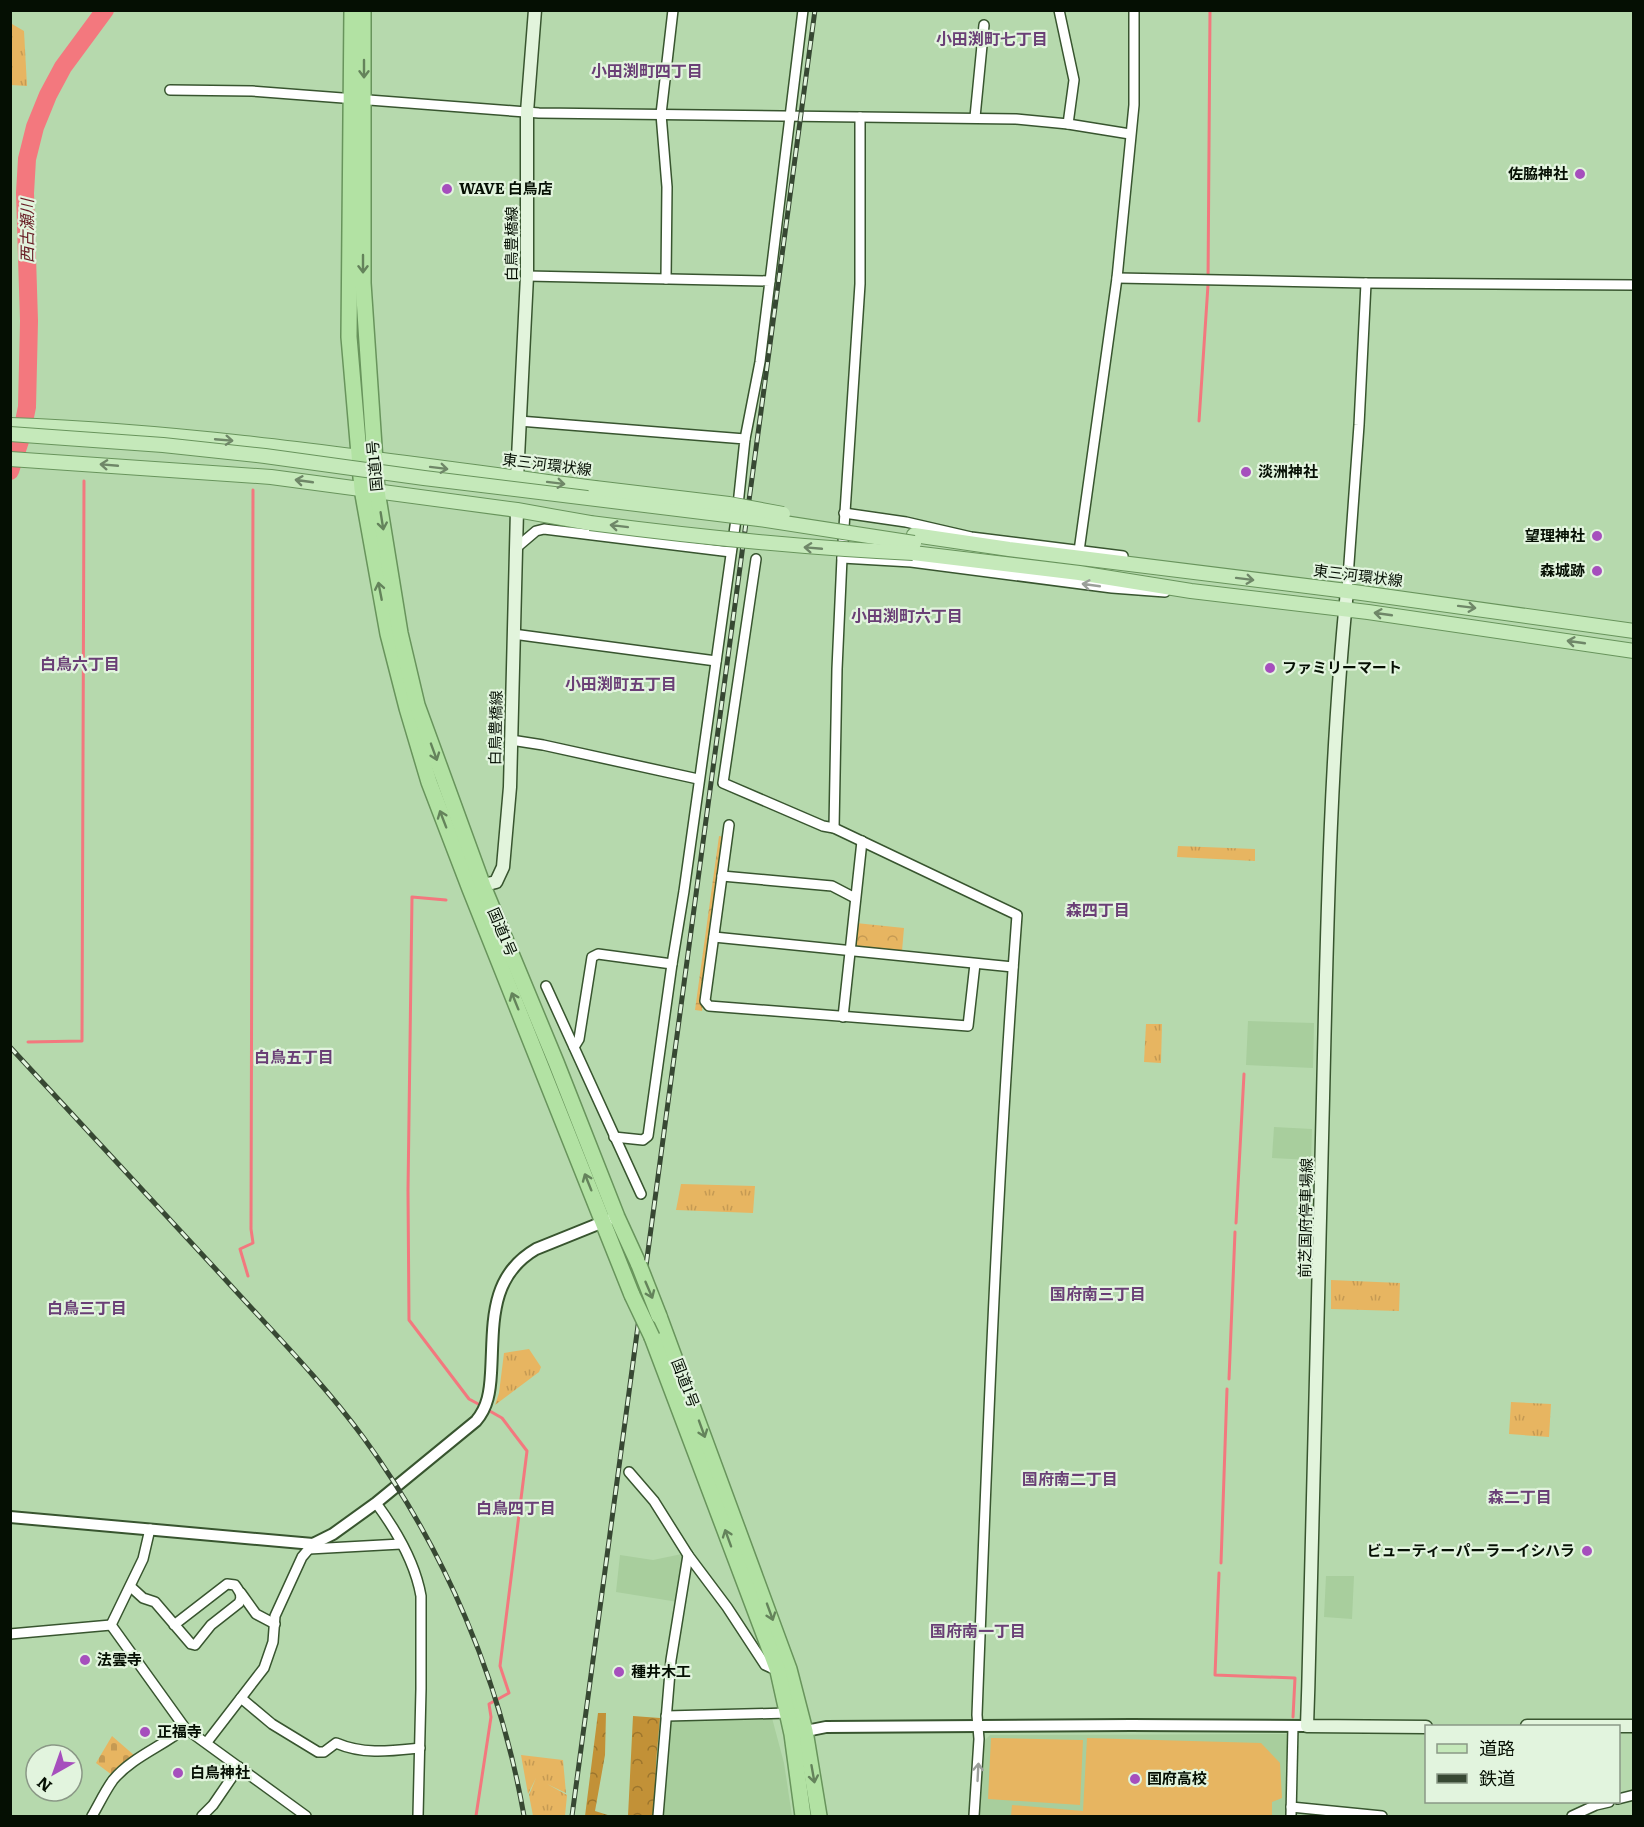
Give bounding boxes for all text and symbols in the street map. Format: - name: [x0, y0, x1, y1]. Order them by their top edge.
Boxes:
- district label: 小田渕町七丁目: [936, 26, 1048, 50]
- one-way arrow: [358, 58, 369, 78]
- district label: 小田渕町四丁目: [591, 58, 703, 82]
- place label: 佐脇神社: [1508, 161, 1568, 184]
- marker: 佐脇神社: [1573, 167, 1587, 181]
- place label: WAVE 白鳥店: [459, 176, 553, 199]
- marker: WAVE 白鳥店: [440, 182, 454, 196]
- water label: 西古瀬川: [14, 197, 38, 263]
- street label: 白鳥豊橋線: [499, 206, 522, 282]
- one-way arrow: [357, 253, 369, 273]
- one-way arrow: [214, 435, 234, 446]
- street label: 国道1号: [360, 440, 387, 493]
- street label: 東三河環状線: [501, 447, 593, 480]
- one-way arrow: [100, 459, 120, 470]
- place label: 淡洲神社: [1258, 459, 1318, 482]
- one-way arrow: [428, 462, 448, 473]
- marker: 淡洲神社: [1239, 465, 1253, 479]
- one-way arrow: [294, 476, 314, 487]
- one-way arrow: [546, 477, 565, 488]
- one-way arrow: [376, 511, 387, 531]
- one-way arrow: [609, 521, 629, 532]
- place label: 望理神社: [1525, 523, 1585, 546]
- marker: 望理神社: [1590, 529, 1604, 543]
- one-way arrow: [803, 542, 823, 553]
- street label: 東三河環状線: [1312, 558, 1404, 591]
- place label: 森城跡: [1540, 558, 1585, 581]
- marker: 森城跡: [1590, 564, 1604, 578]
- one-way arrow: [1235, 574, 1255, 585]
- one-way arrow: [1082, 580, 1102, 591]
- one-way arrow: [374, 582, 385, 602]
- one-way arrow: [1457, 602, 1476, 613]
- district label: 小田渕町六丁目: [851, 603, 963, 627]
- one-way arrow: [1373, 609, 1393, 620]
- one-way arrow: [1566, 637, 1586, 648]
- district label: 白鳥六丁目: [40, 651, 120, 675]
- place label: ファミリーマート: [1282, 655, 1402, 678]
- marker: ファミリーマート: [1263, 661, 1277, 675]
- district label: 小田渕町五丁目: [565, 671, 677, 695]
- street label: 白鳥豊橋線: [482, 690, 507, 766]
- one-way arrow: [430, 742, 441, 761]
- one-way arrow: [437, 810, 448, 829]
- district label: 森四丁目: [1066, 897, 1130, 921]
- street label: 国道1号: [483, 903, 524, 959]
- one-way arrow: [509, 992, 520, 1010]
- district label: 白鳥五丁目: [254, 1044, 334, 1068]
- street label: 前芝国府停車場線: [1292, 1158, 1317, 1278]
- one-way arrow: [581, 1173, 592, 1191]
- one-way arrow: [644, 1281, 655, 1299]
- district label: 国府南三丁目: [1050, 1281, 1146, 1305]
- district label: 白鳥三丁目: [47, 1295, 127, 1319]
- street label: 国道1号: [667, 1354, 706, 1410]
- one-way arrow: [698, 1420, 709, 1438]
- district label: 国府南二丁目: [1022, 1466, 1118, 1490]
- district label: 森二丁目: [1488, 1484, 1552, 1508]
- district label: 白鳥四丁目: [476, 1495, 556, 1519]
- one-way arrow: [722, 1529, 733, 1548]
- place label: ビューティーパーラーイシハラ: [1366, 1538, 1575, 1561]
- marker: ビューティーパーラーイシハラ: [1580, 1544, 1594, 1558]
- one-way arrow: [765, 1602, 776, 1621]
- district label: 国府南一丁目: [930, 1618, 1026, 1642]
- place label: 法雲寺: [97, 1647, 142, 1670]
- marker: 法雲寺: [78, 1653, 92, 1667]
- place label: 種井木工: [631, 1659, 691, 1682]
- marker: 種井木工: [612, 1665, 626, 1679]
- place label: 正福寺: [157, 1719, 202, 1742]
- marker: 正福寺: [138, 1725, 152, 1739]
- legend: [1425, 1725, 1620, 1803]
- text: 道路: [1479, 1734, 1515, 1761]
- north arrow: [24, 1743, 84, 1803]
- place label: 白鳥神社: [190, 1760, 250, 1783]
- one-way arrow: [972, 1762, 983, 1782]
- one-way arrow: [808, 1763, 819, 1783]
- text: 鉄道: [1479, 1764, 1515, 1791]
- marker: 白鳥神社: [171, 1766, 185, 1780]
- place label: 国府高校: [1147, 1766, 1207, 1789]
- text: N: [31, 1772, 57, 1799]
- marker: 国府高校: [1128, 1772, 1142, 1786]

